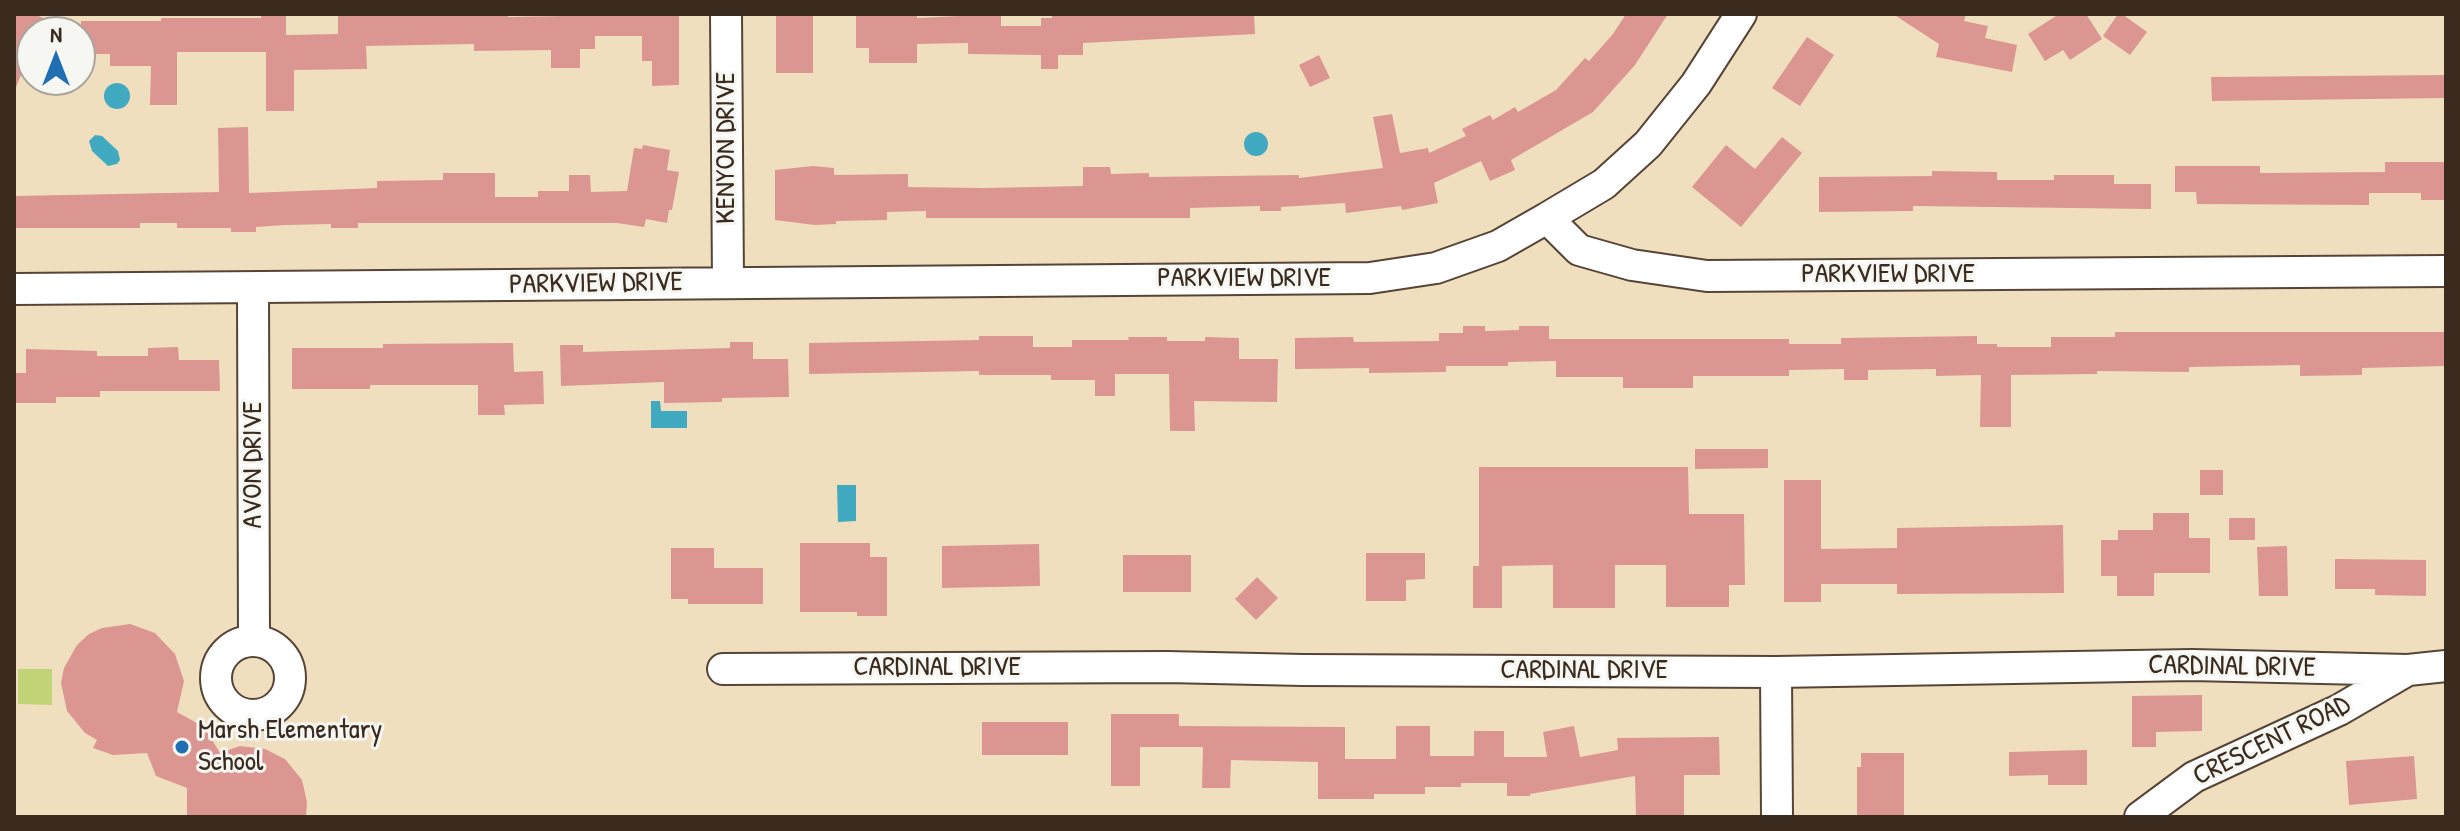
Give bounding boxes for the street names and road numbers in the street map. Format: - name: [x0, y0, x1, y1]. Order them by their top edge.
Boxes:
- street label: KENYON DRIVE: [710, 72, 744, 224]
- street label: PARKVIEW DRIVE: [1801, 258, 1975, 292]
- street label: PARKVIEW DRIVE: [1157, 262, 1331, 296]
- street label: PARKVIEW DRIVE: [509, 266, 683, 302]
- street label: AVON DRIVE: [237, 401, 271, 529]
- street label: CARDINAL DRIVE: [2148, 649, 2316, 685]
- street label: CARDINAL DRIVE: [853, 651, 1021, 685]
- street label: CARDINAL DRIVE: [1500, 654, 1668, 688]
- street label: CRESCENT ROAD: [2188, 688, 2356, 794]

